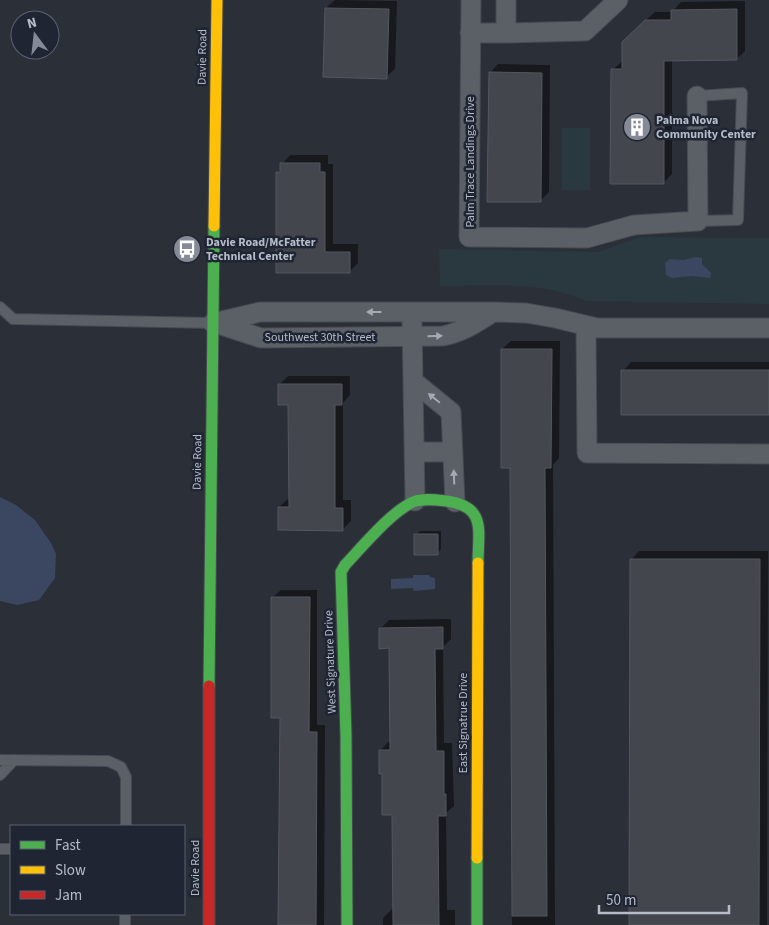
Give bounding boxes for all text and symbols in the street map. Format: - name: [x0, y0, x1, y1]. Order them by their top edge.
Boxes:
- north arrow: [10, 10, 60, 60]
- text: N: [25, 13, 39, 34]
- street label: Davie Road: [194, 29, 211, 85]
- street label: Palm Trace Landings Drive: [462, 96, 479, 228]
- building icon: Palma Nova Community Center: [622, 112, 652, 142]
- place label: Palma Nova Community Center: [656, 112, 756, 143]
- bus stop icon: Davie Road/McFatter Technical Center: [172, 234, 202, 264]
- place label: Davie Road/McFatter Technical Center: [206, 234, 316, 265]
- one-way arrow: [366, 308, 382, 316]
- street label: Southwest 30th Street: [265, 329, 375, 346]
- one-way arrow: [427, 332, 443, 340]
- one-way arrow: [428, 392, 441, 403]
- street label: Davie Road: [189, 434, 206, 490]
- one-way arrow: [449, 469, 457, 485]
- street label: West Signature Drive: [320, 610, 341, 714]
- street label: East Signatrue Drive: [455, 673, 472, 773]
- legend: [10, 825, 185, 915]
- text: Fast: [55, 835, 81, 856]
- street label: Davie Road: [187, 840, 204, 896]
- text: Slow: [55, 860, 86, 881]
- scale bar: [599, 882, 729, 914]
- text: Jam: [55, 885, 82, 906]
- text: 50 m: [606, 890, 636, 911]

